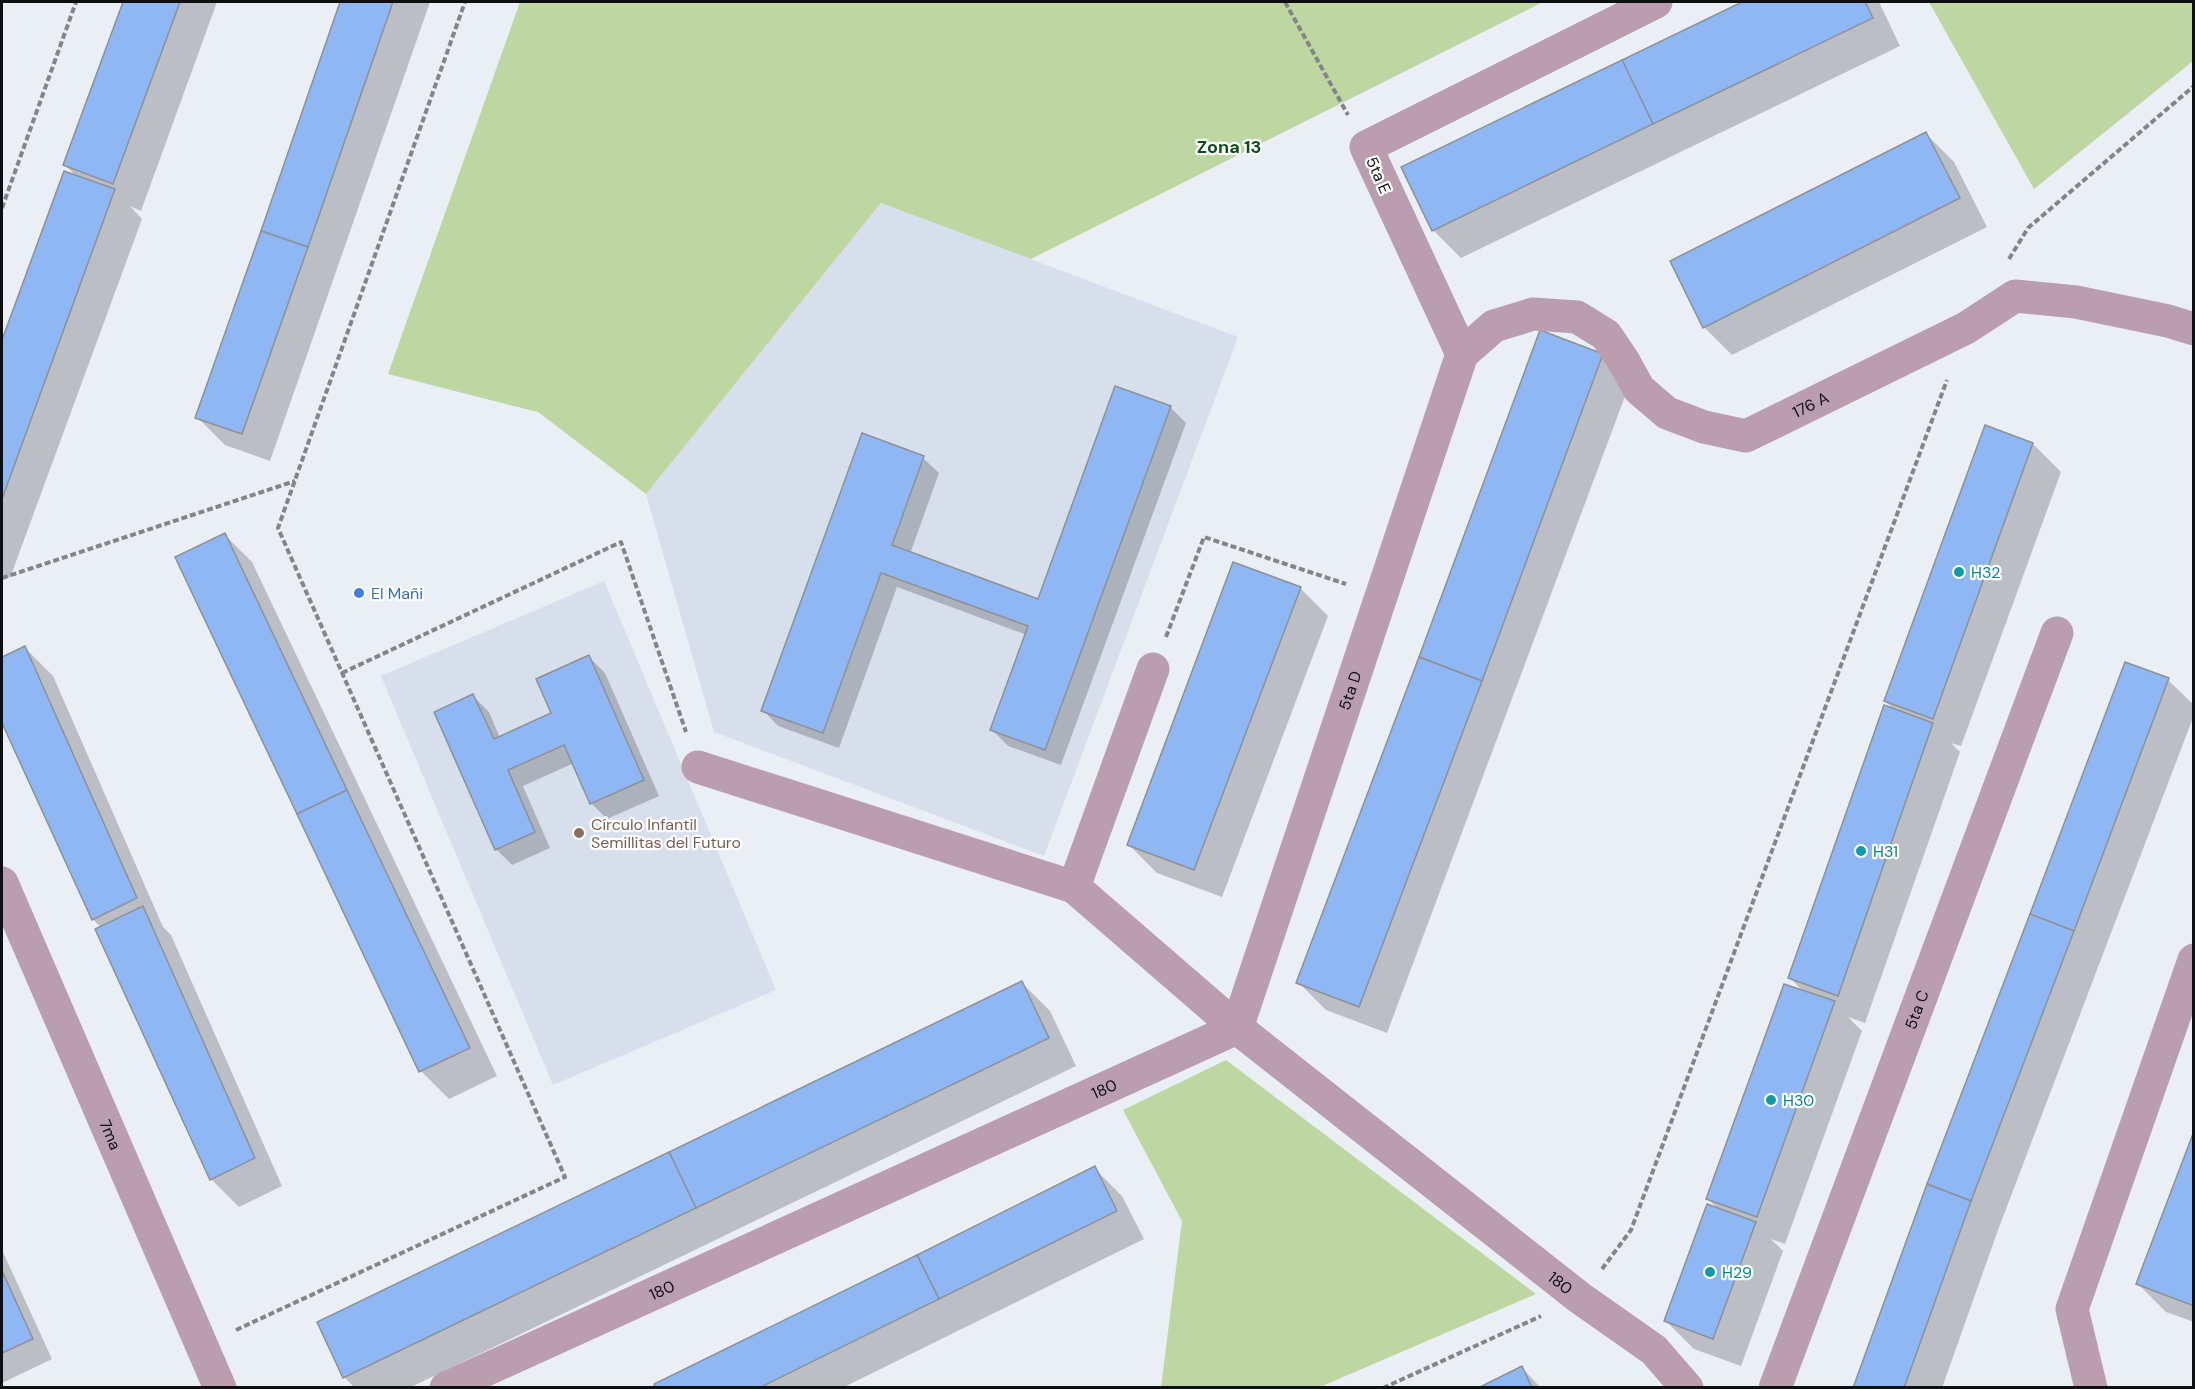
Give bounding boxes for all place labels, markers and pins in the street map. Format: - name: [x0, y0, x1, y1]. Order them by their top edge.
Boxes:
- place label: H32: [1971, 562, 2001, 583]
- marker: H32: [1952, 565, 1966, 579]
- place label: El Mañi: [371, 583, 423, 604]
- marker: El Mañi: [352, 586, 366, 600]
- place label: Círculo Infantil Semillitas del Futuro: [591, 814, 741, 853]
- marker: Círculo Infantil Semillitas del Futuro: [572, 826, 586, 840]
- place label: H31: [1873, 841, 1898, 862]
- marker: H31: [1854, 844, 1868, 858]
- place label: H30: [1783, 1090, 1814, 1111]
- marker: H30: [1764, 1093, 1778, 1107]
- place label: H29: [1722, 1262, 1752, 1283]
- marker: H29: [1703, 1265, 1717, 1279]

